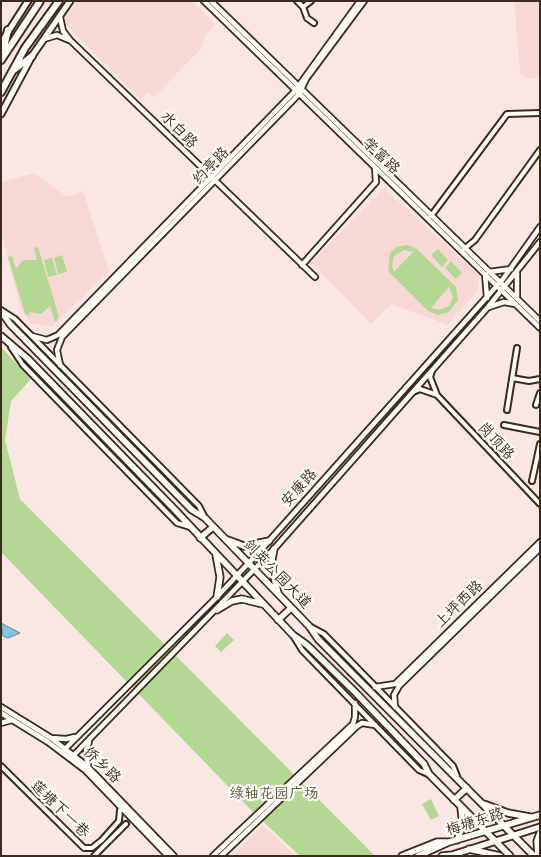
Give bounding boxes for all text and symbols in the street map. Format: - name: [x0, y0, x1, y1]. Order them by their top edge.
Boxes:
- street label: 水白路: [157, 108, 201, 152]
- street label: 学富路: [359, 134, 403, 178]
- street label: 约亭路: [189, 144, 233, 188]
- street label: 岗顶路: [474, 418, 518, 464]
- street label: 安康路: [277, 465, 321, 511]
- street label: 剑英公园大道: [239, 535, 315, 613]
- street label: 上坪西路: [431, 577, 487, 631]
- street label: 侨乡路: [80, 743, 124, 787]
- street label: 莲塘下一巷: [27, 776, 93, 842]
- park label: 绿轴花园广场: [229, 785, 319, 803]
- street label: 梅塘东路: [444, 804, 506, 840]

